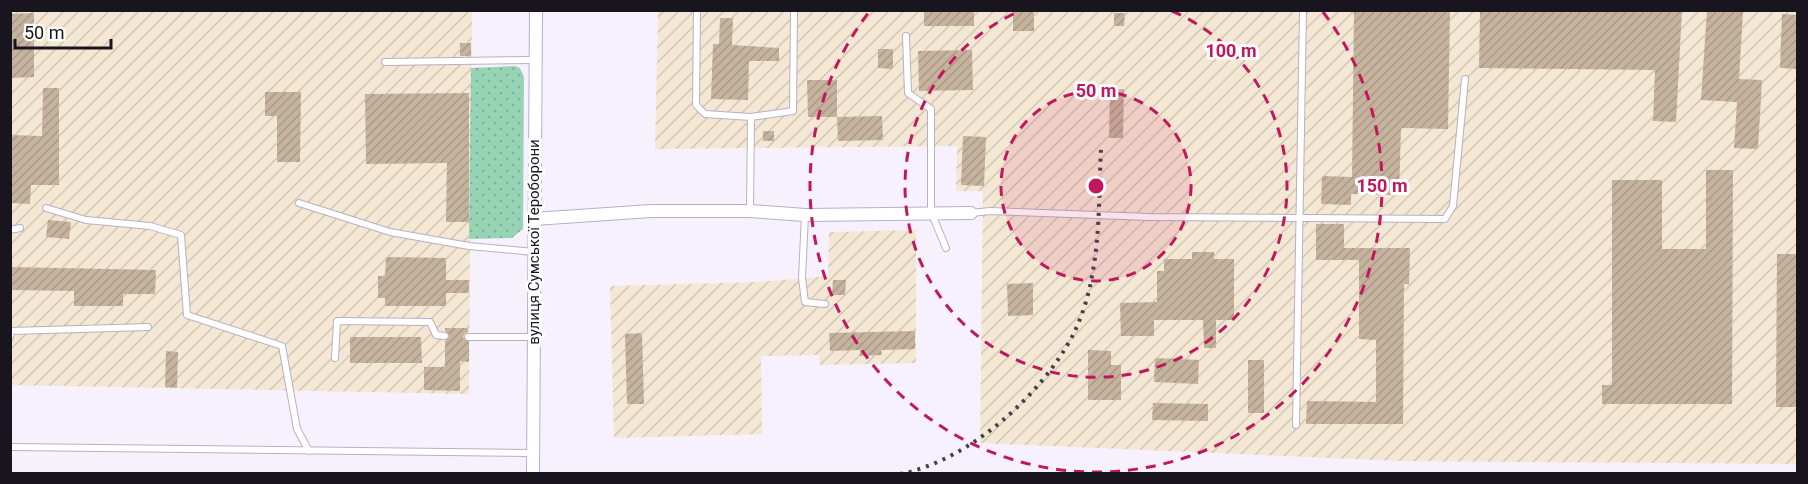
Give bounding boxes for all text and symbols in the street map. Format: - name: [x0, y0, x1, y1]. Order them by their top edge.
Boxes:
- scale bar: [15, 12, 111, 50]
- text: 50 m: [24, 22, 64, 43]
- text: 100 m: [1205, 40, 1257, 61]
- text: 50 m: [1076, 80, 1116, 101]
- street label: вулиця Сумської Тероборони: [525, 139, 543, 345]
- text: 150 m: [1356, 175, 1408, 196]
- centre of rings: [1086, 176, 1106, 196]

